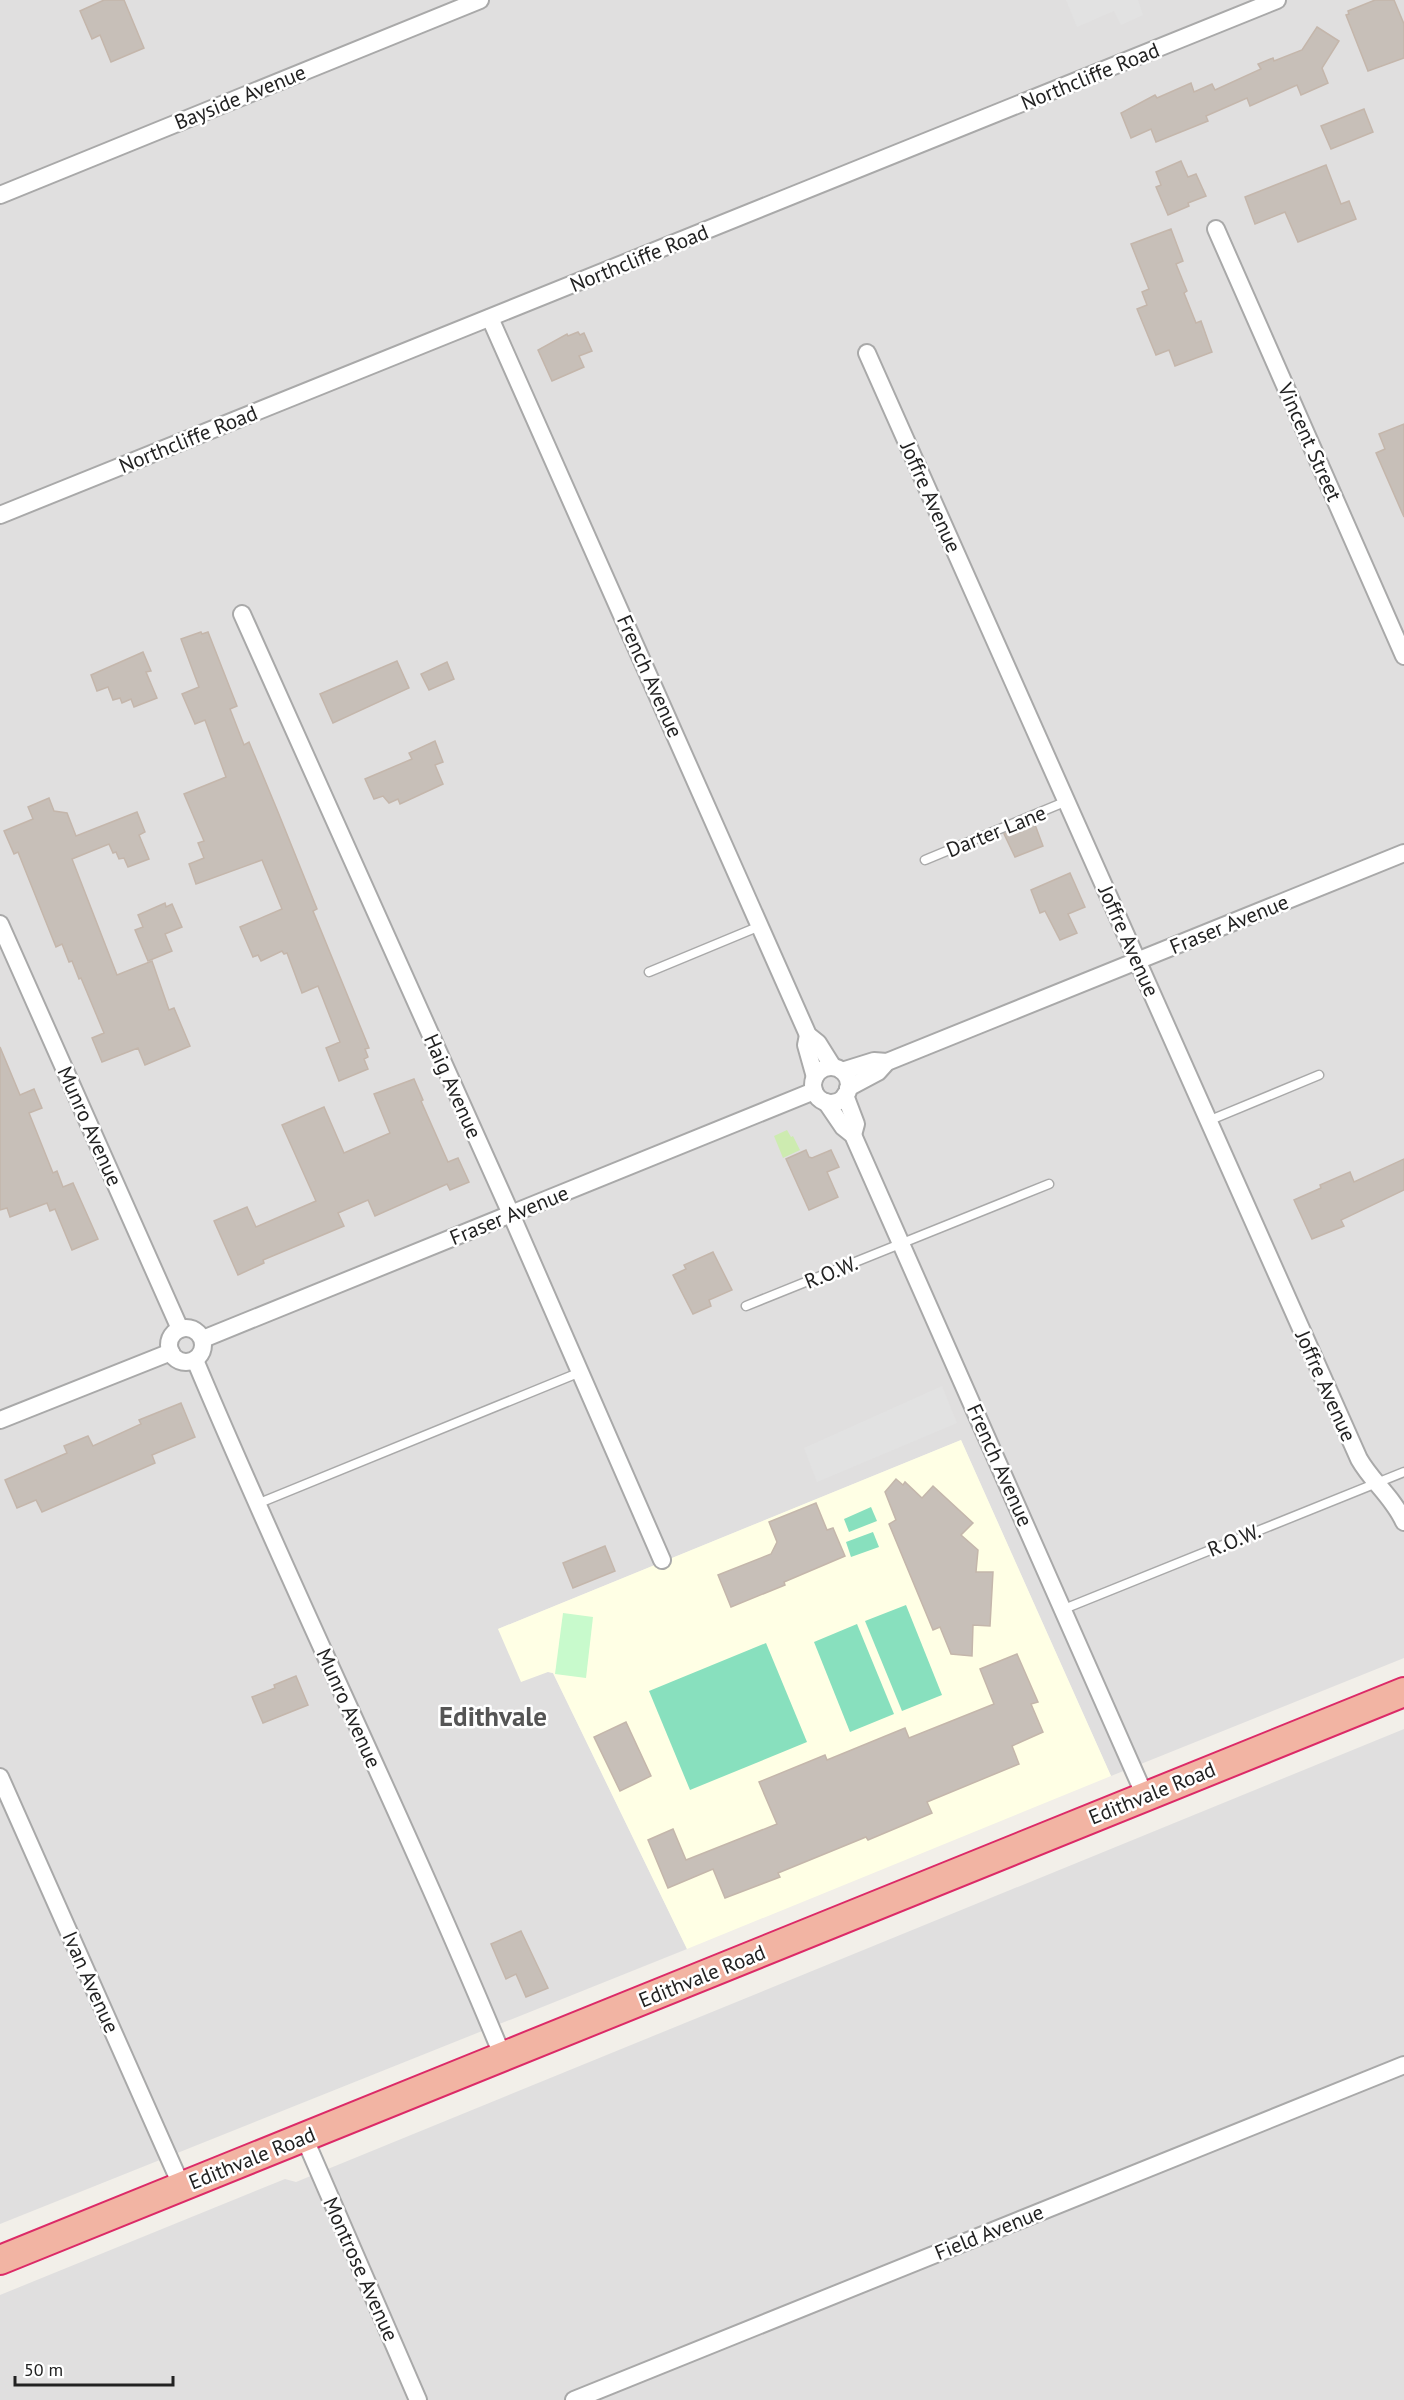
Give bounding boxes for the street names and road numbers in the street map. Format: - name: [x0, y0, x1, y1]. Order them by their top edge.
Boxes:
- street label: Northcliffe Road: [1017, 36, 1163, 116]
- street label: Bayside Avenue: [170, 58, 310, 136]
- street label: Northcliffe Road: [566, 218, 712, 298]
- street label: Vincent Street: [1272, 378, 1348, 505]
- street label: Northcliffe Road: [115, 399, 261, 479]
- street label: Joffre Avenue: [894, 436, 968, 557]
- street label: French Avenue: [611, 610, 689, 742]
- street label: Darter Lane: [942, 799, 1050, 863]
- street label: Joffre Avenue: [1092, 880, 1166, 1001]
- street label: Fraser Avenue: [1166, 888, 1292, 960]
- street label: Haig Avenue: [418, 1029, 488, 1143]
- street label: Munro Avenue: [52, 1062, 128, 1190]
- street label: Fraser Avenue: [446, 1179, 572, 1251]
- street label: R.O.W.: [800, 1249, 862, 1295]
- street label: Joffre Avenue: [1289, 1325, 1363, 1446]
- street label: French Avenue: [961, 1399, 1039, 1531]
- street label: R.O.W.: [1203, 1517, 1265, 1563]
- street label: Munro Avenue: [311, 1644, 387, 1772]
- street label: Edithvale Road: [1085, 1755, 1219, 1831]
- street label: Ivan Avenue: [57, 1927, 125, 2037]
- street label: Edithvale Road: [635, 1938, 769, 2014]
- street label: Edithvale Road: [185, 2120, 319, 2196]
- street label: Montrose Avenue: [317, 2193, 405, 2345]
- street label: Field Avenue: [931, 2198, 1047, 2266]

